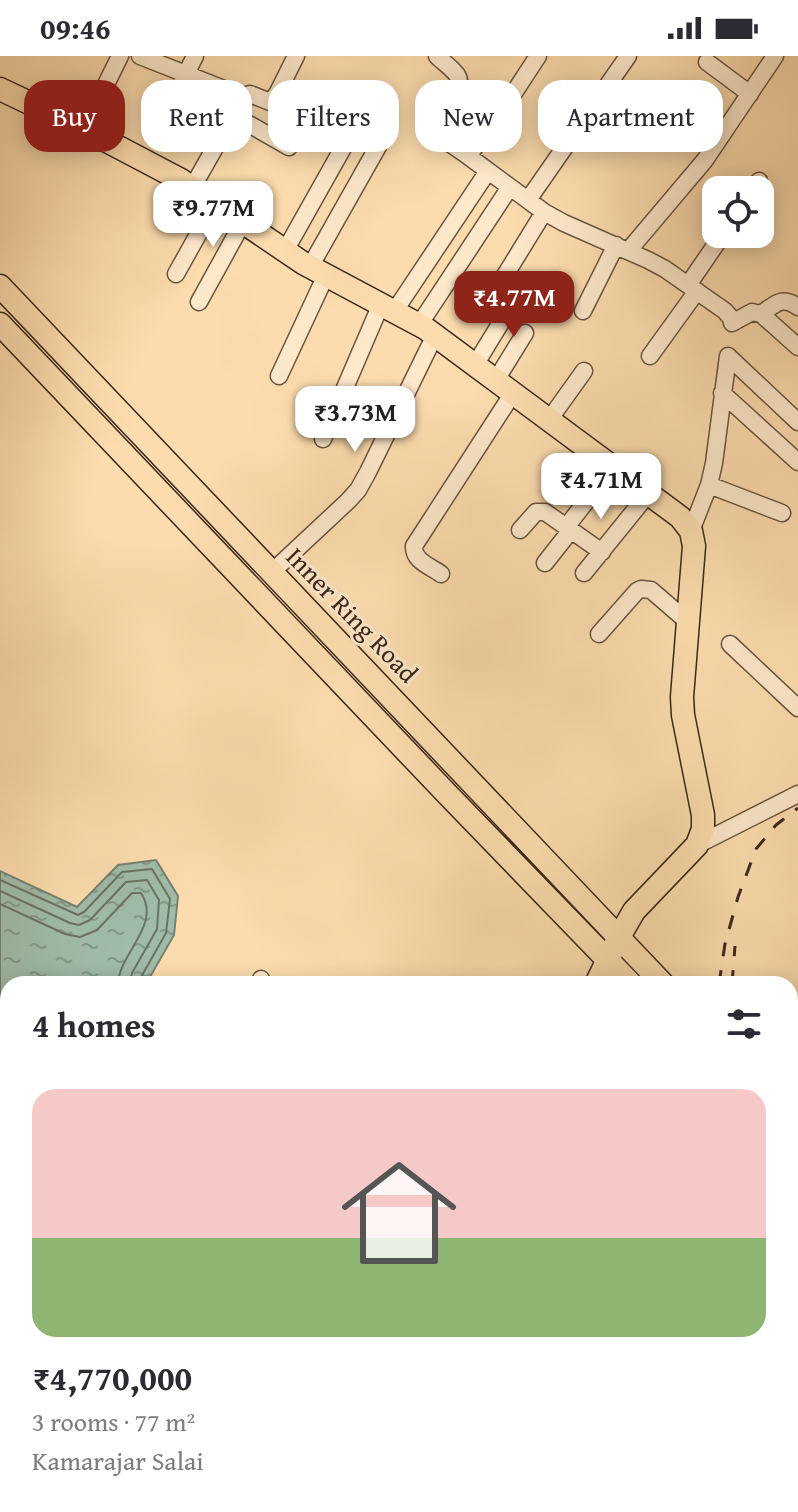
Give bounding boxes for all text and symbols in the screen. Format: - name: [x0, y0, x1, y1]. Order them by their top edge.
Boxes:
- text: 09:46: [40, 6, 111, 50]
- chip: Buy: [24, 80, 125, 152]
- chip: Rent: [141, 80, 252, 152]
- chip: Filters: [268, 80, 399, 152]
- chip: New: [415, 80, 522, 152]
- chip: Apartment: [538, 80, 723, 152]
- map controls: [702, 176, 774, 248]
- button: locate: [702, 176, 774, 248]
- pin: ₹9.77M: [148, 181, 278, 249]
- text: ₹9.77M: [171, 187, 255, 226]
- pin: ₹4.77M: [449, 271, 579, 339]
- text: ₹4.77M: [472, 277, 556, 316]
- pin: ₹3.73M: [290, 386, 420, 454]
- text: ₹3.73M: [313, 392, 397, 431]
- pin: ₹4.71M: [536, 453, 666, 521]
- text: ₹4.71M: [559, 459, 643, 498]
- street label: Inner Ring Road: [277, 538, 428, 692]
- text: 4 homes: [32, 1000, 156, 1049]
- icon: filters: [722, 1002, 766, 1046]
- icon: home: [327, 1141, 471, 1285]
- text: ₹4,770,000: [32, 1353, 192, 1402]
- text: 3 rooms · 77 m²: [32, 1402, 195, 1441]
- text: Kamarajar Salai: [32, 1441, 204, 1480]

